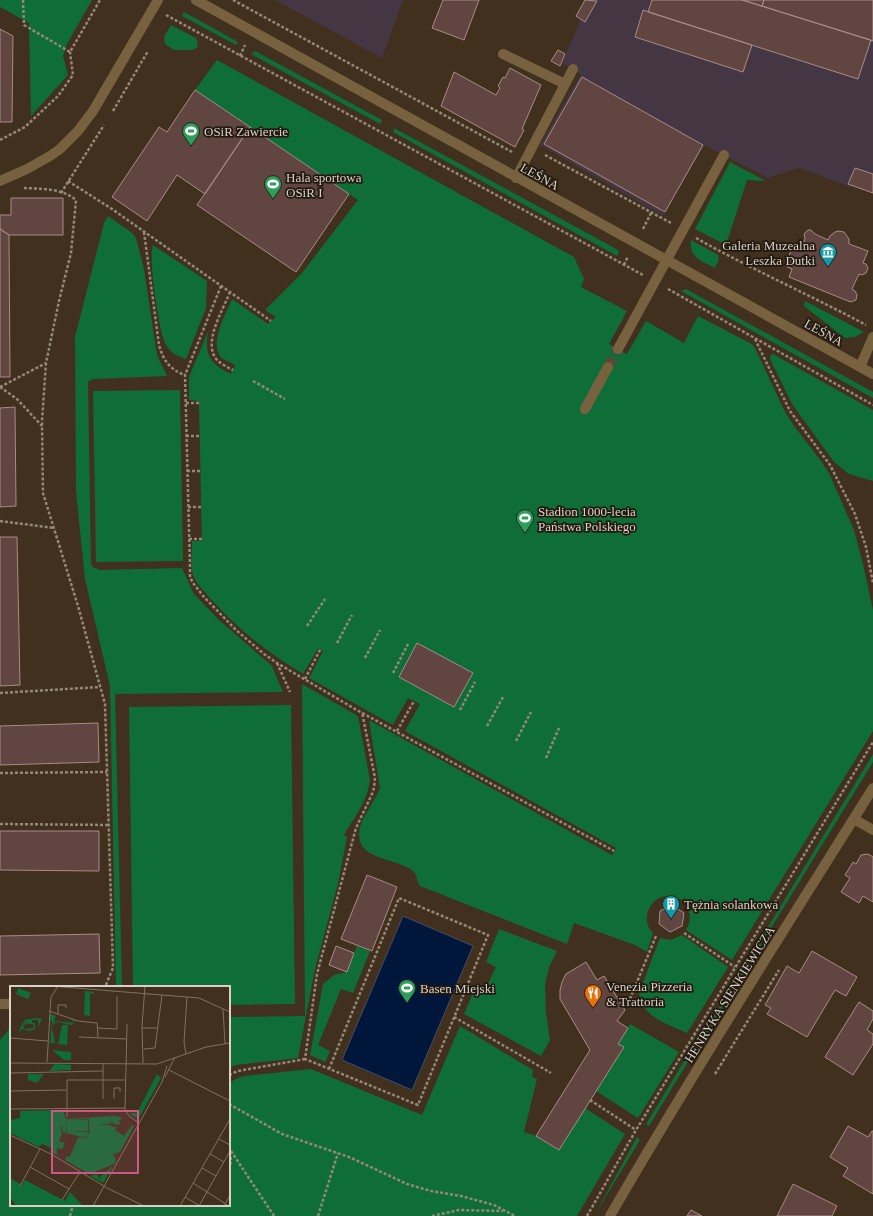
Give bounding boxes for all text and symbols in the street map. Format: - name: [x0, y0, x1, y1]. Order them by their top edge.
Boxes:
- sports icon: OSiR Zawiercie: [181, 121, 201, 146]
- place label: OSiR Zawiercie: [204, 124, 288, 139]
- street label: LEŚNA: [518, 160, 562, 193]
- place label: Hala sportowa OSiR I: [286, 170, 362, 200]
- sports icon: Hala sportowa OSiR I: [263, 174, 283, 199]
- place label: Galeria Muzealna Leszka Dutki: [722, 238, 815, 268]
- museum icon: Galeria Muzealna Leszka Dutki: [818, 242, 838, 267]
- street label: LEŚNA: [802, 316, 846, 349]
- place label: Stadion 1000-lecia Państwa Polskiego: [538, 504, 636, 534]
- sports icon: Stadion 1000-lecia Państwa Polskiego: [515, 508, 535, 533]
- building icon: Tężnia solankowa: [661, 894, 681, 919]
- place label: Tężnia solankowa: [684, 897, 778, 912]
- street label: HENRYKA SIENKIEWICZA: [681, 923, 778, 1065]
- sports icon: Basen Miejski: [397, 978, 417, 1003]
- place label: Venezia Pizzeria & Trattoria: [606, 979, 692, 1009]
- place label: Basen Miejski: [420, 981, 495, 996]
- restaurant icon: Venezia Pizzeria & Trattoria: [583, 983, 603, 1008]
- inset map: [10, 986, 230, 1206]

